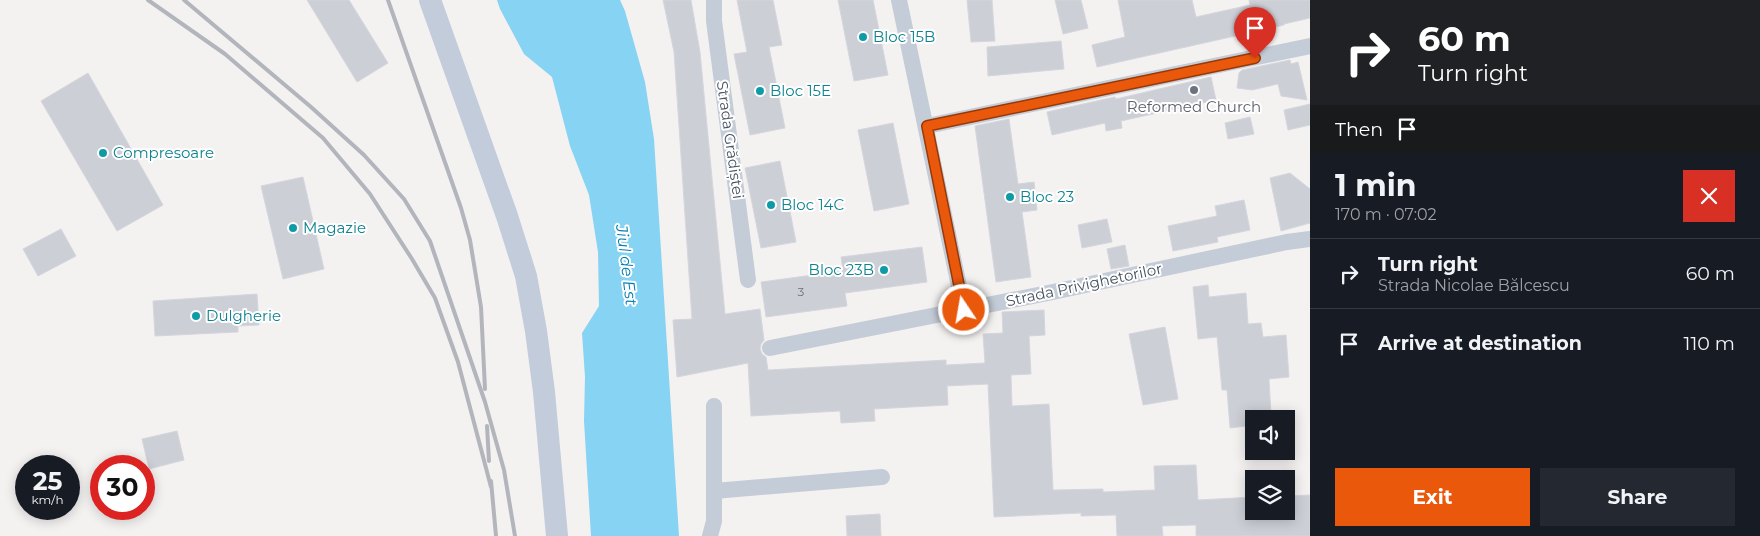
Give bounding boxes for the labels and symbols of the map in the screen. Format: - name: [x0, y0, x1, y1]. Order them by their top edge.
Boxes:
- pin: [1234, 7, 1276, 58]
- place label: Bloc 15B: [873, 27, 935, 46]
- marker: Bloc 15B: [857, 31, 869, 43]
- street label: Strada Grădiștei: [712, 80, 748, 200]
- place label: Bloc 15E: [770, 81, 831, 100]
- marker: Reformed Church: [1188, 84, 1200, 96]
- marker: Bloc 15E: [754, 85, 766, 97]
- place label: Reformed Church: [1127, 97, 1261, 116]
- place label: Compresoare: [113, 143, 214, 162]
- marker: Compresoare: [97, 147, 109, 159]
- place label: Bloc 23: [1020, 187, 1074, 206]
- marker: Bloc 23: [1004, 191, 1016, 203]
- place label: Bloc 14C: [781, 195, 845, 214]
- marker: Bloc 14C: [765, 199, 777, 211]
- place label: Magazie: [303, 218, 366, 237]
- marker: Magazie: [287, 222, 299, 234]
- water label: Jiul de Est: [612, 223, 641, 307]
- street label: Strada Privighetorilor: [1004, 259, 1164, 310]
- place label: Bloc 23B: [809, 260, 874, 279]
- marker: Bloc 23B: [878, 264, 890, 276]
- position arrow: [937, 283, 989, 335]
- house number: 3: [798, 284, 805, 299]
- place label: Dulgherie: [206, 306, 281, 325]
- marker: Dulgherie: [190, 310, 202, 322]
- speed limit sign: 30: [90, 455, 155, 520]

